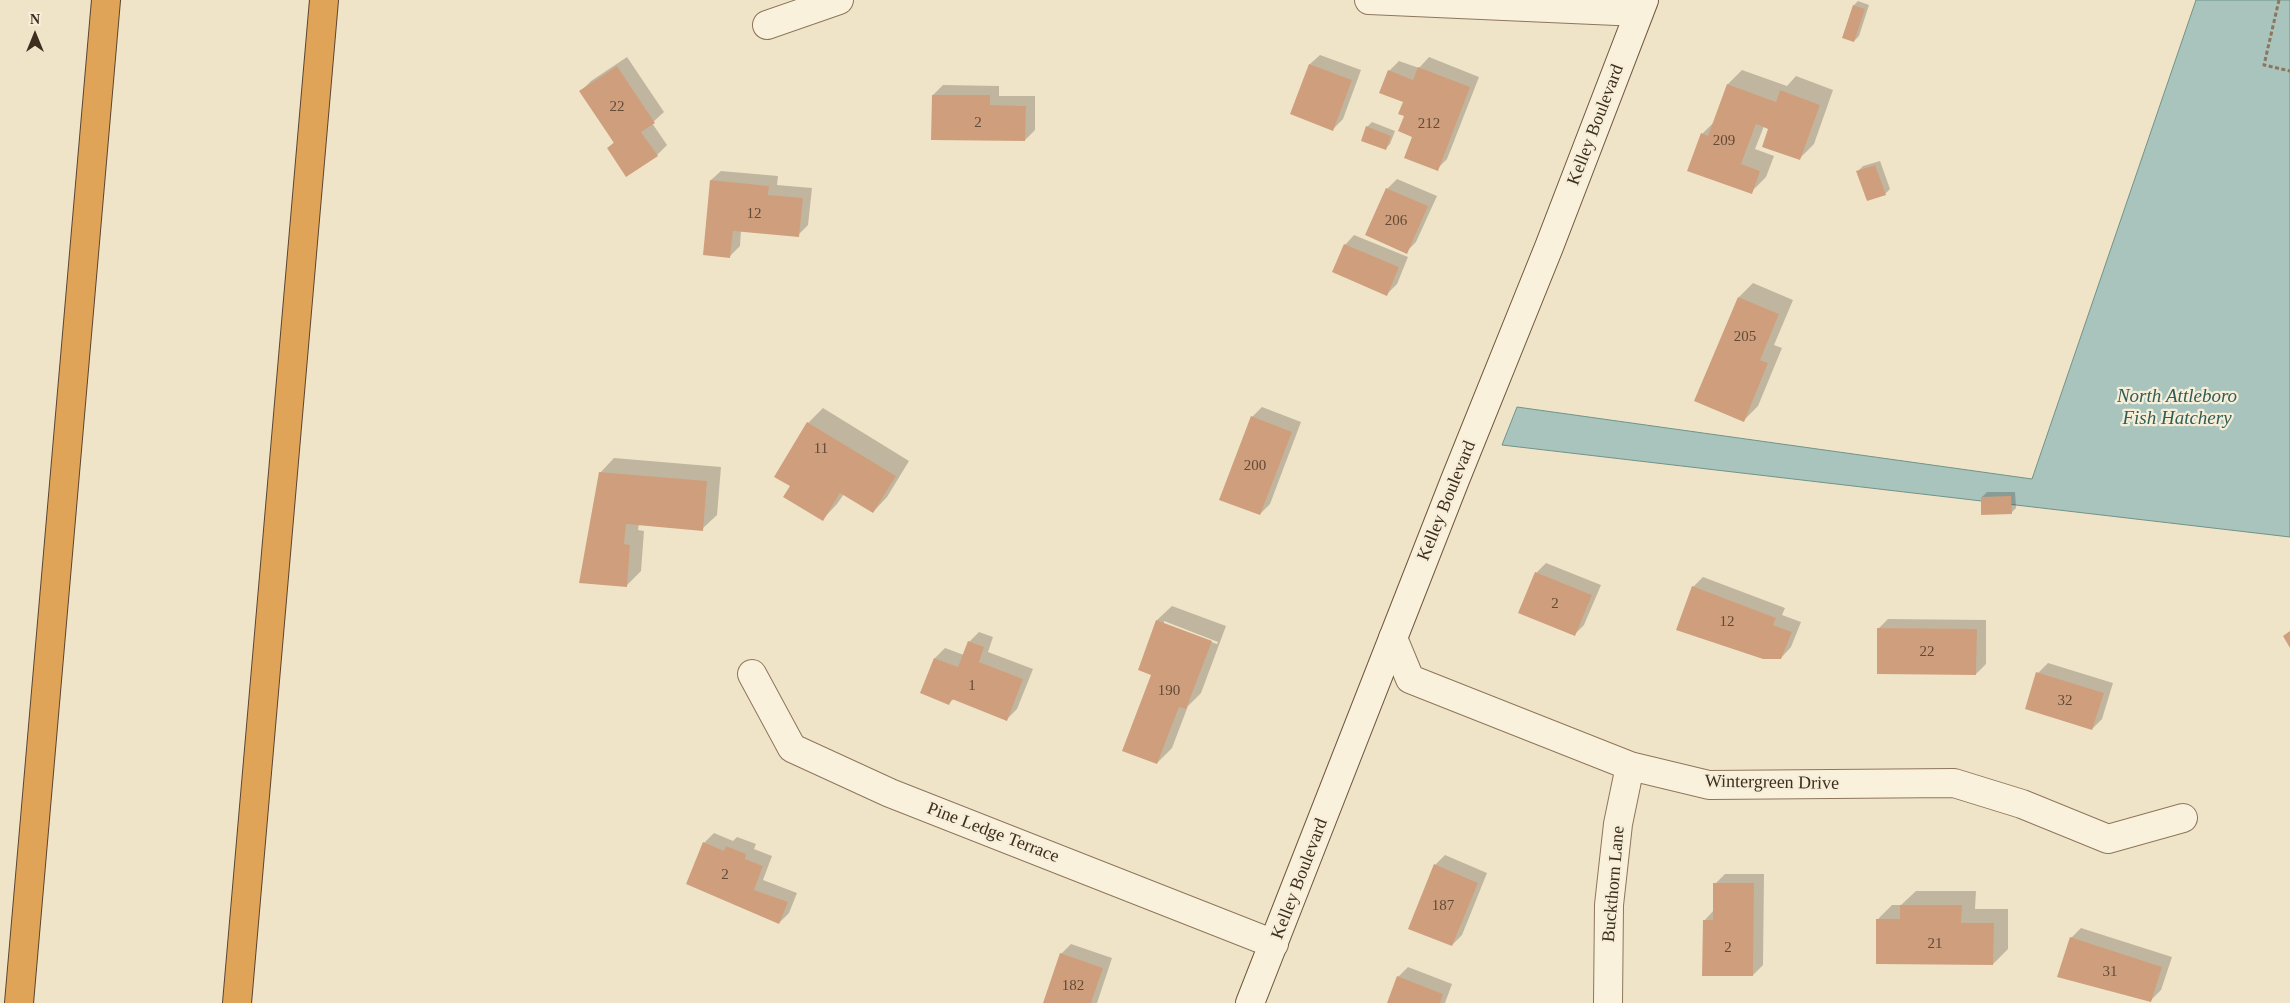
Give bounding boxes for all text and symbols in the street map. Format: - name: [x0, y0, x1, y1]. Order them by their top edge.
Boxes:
- north arrow: [10, 10, 60, 60]
- text: N: [30, 12, 40, 27]
- street label: Kelley Boulevard: [1563, 62, 1629, 188]
- house number: 22: [610, 98, 624, 116]
- house number: 2: [974, 114, 982, 132]
- house number: 212: [1418, 115, 1440, 133]
- house number: 209: [1713, 132, 1735, 150]
- house number: 12: [746, 205, 762, 223]
- house number: 206: [1385, 212, 1407, 230]
- house number: 205: [1734, 328, 1756, 346]
- water label: North Attleboro Fish Hatchery: [2117, 386, 2237, 430]
- street label: Kelley Boulevard: [1413, 438, 1481, 564]
- house number: 11: [814, 440, 828, 458]
- house number: 200: [1244, 457, 1266, 475]
- house number: 2: [1551, 595, 1559, 613]
- house number: 12: [1720, 613, 1734, 631]
- house number: 22: [1920, 643, 1934, 661]
- house number: 1: [968, 677, 976, 695]
- house number: 190: [1158, 682, 1180, 700]
- house number: 32: [2058, 692, 2072, 710]
- street label: Wintergreen Drive: [1705, 771, 1839, 795]
- street label: Pine Ledge Terrace: [924, 798, 1062, 868]
- street label: Kelley Boulevard: [1267, 816, 1333, 942]
- street label: Buckthorn Lane: [1598, 825, 1630, 943]
- house number: 2: [721, 866, 729, 884]
- house number: 187: [1432, 897, 1454, 915]
- house number: 21: [1928, 935, 1942, 953]
- house number: 2: [1724, 939, 1732, 957]
- house number: 31: [2102, 963, 2118, 981]
- house number: 182: [1062, 977, 1084, 995]

